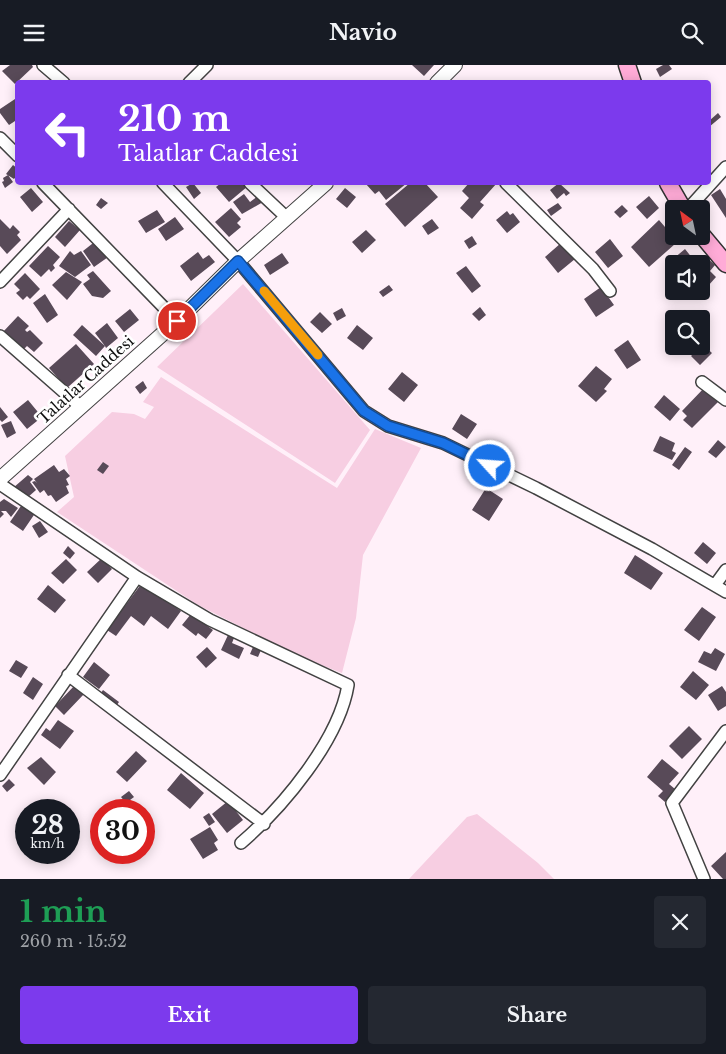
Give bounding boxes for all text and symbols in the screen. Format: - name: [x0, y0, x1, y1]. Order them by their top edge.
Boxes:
- icon: menu: [20, 19, 48, 47]
- text: Navio: [329, 19, 397, 46]
- icon: search: [678, 19, 706, 47]
- text: 210 m: [118, 97, 231, 140]
- icon: left: [35, 100, 100, 165]
- text: Talatlar Caddesi: [118, 140, 298, 167]
- north arrow: [665, 200, 710, 245]
- map controls: [665, 200, 710, 355]
- button: sound: [665, 255, 710, 300]
- pin: [156, 300, 198, 342]
- icon: arrive: [163, 307, 191, 335]
- button: search: [665, 310, 710, 355]
- street label: Talatlar Caddesi: [34, 331, 138, 428]
- position arrow: [463, 439, 515, 491]
- speed limit sign: 30: [90, 799, 155, 864]
- text: 28: [31, 810, 64, 841]
- text: km/h: [30, 836, 65, 851]
- text: 1 min: [20, 893, 107, 930]
- button: close: [654, 896, 706, 948]
- text: 260 m · 15:52: [20, 931, 127, 951]
- button: Exit: [20, 986, 358, 1044]
- button: Share: [368, 986, 706, 1044]

